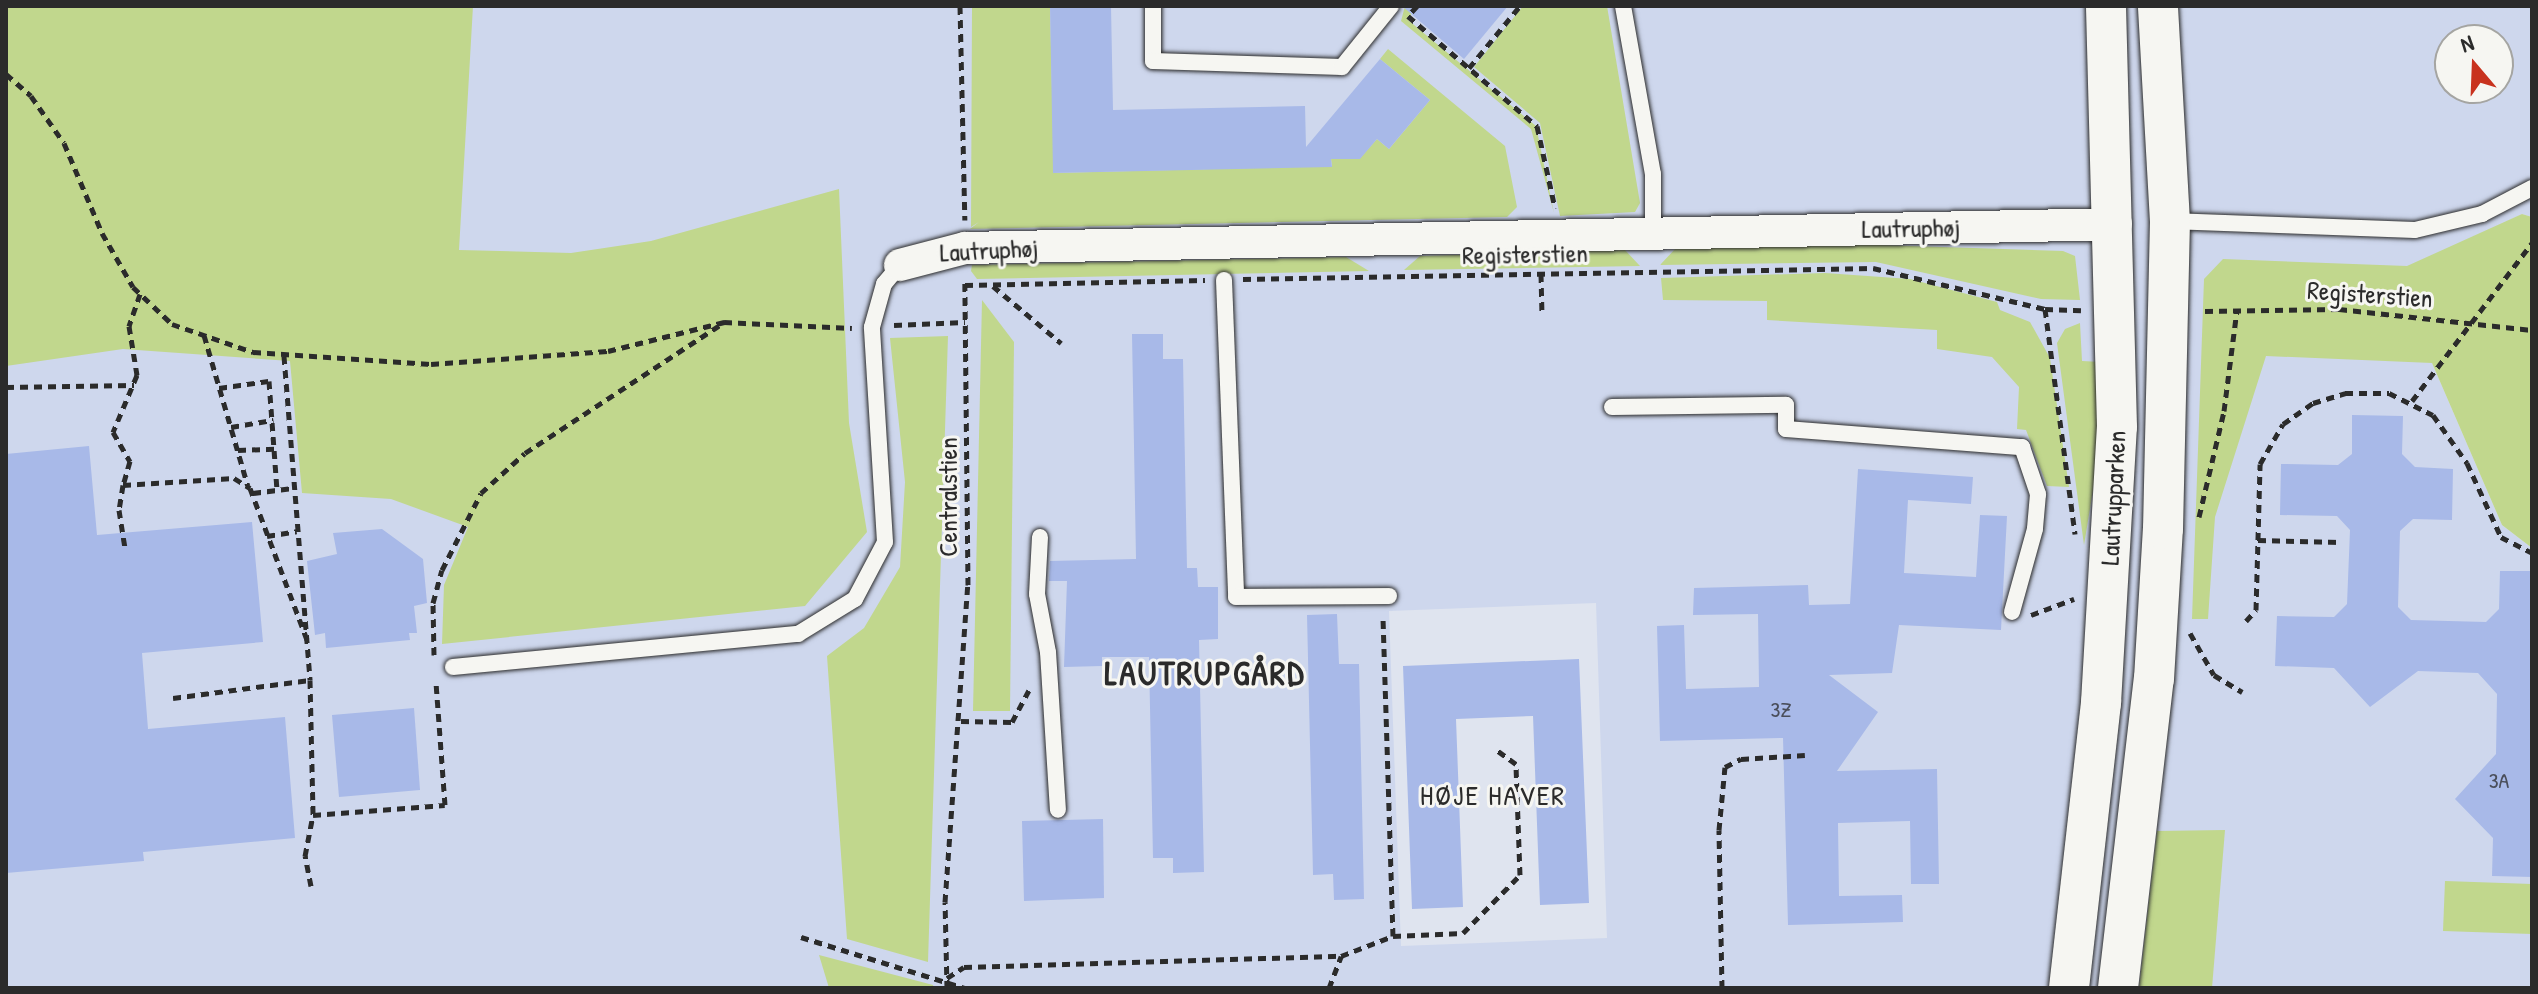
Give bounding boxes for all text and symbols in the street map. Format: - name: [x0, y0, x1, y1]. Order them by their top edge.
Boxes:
- north arrow: [2434, 24, 2514, 104]
- text: N: [2456, 27, 2477, 59]
- street label: Lautruphøj: [1861, 212, 1961, 244]
- street label: Lautruphøj: [939, 232, 1039, 268]
- street label: Registerstien: [1462, 237, 1588, 271]
- street label: Registerstien: [2306, 274, 2434, 314]
- street label: Lautrupparken: [2094, 430, 2132, 566]
- street label: Centralstien: [932, 437, 964, 557]
- district label: LAUTRUPGÅRD: [1105, 654, 1305, 694]
- house number: 3Z: [1770, 697, 1792, 723]
- house number: 3A: [2489, 768, 2509, 794]
- district label: HØJE HAVER: [1420, 778, 1566, 812]

